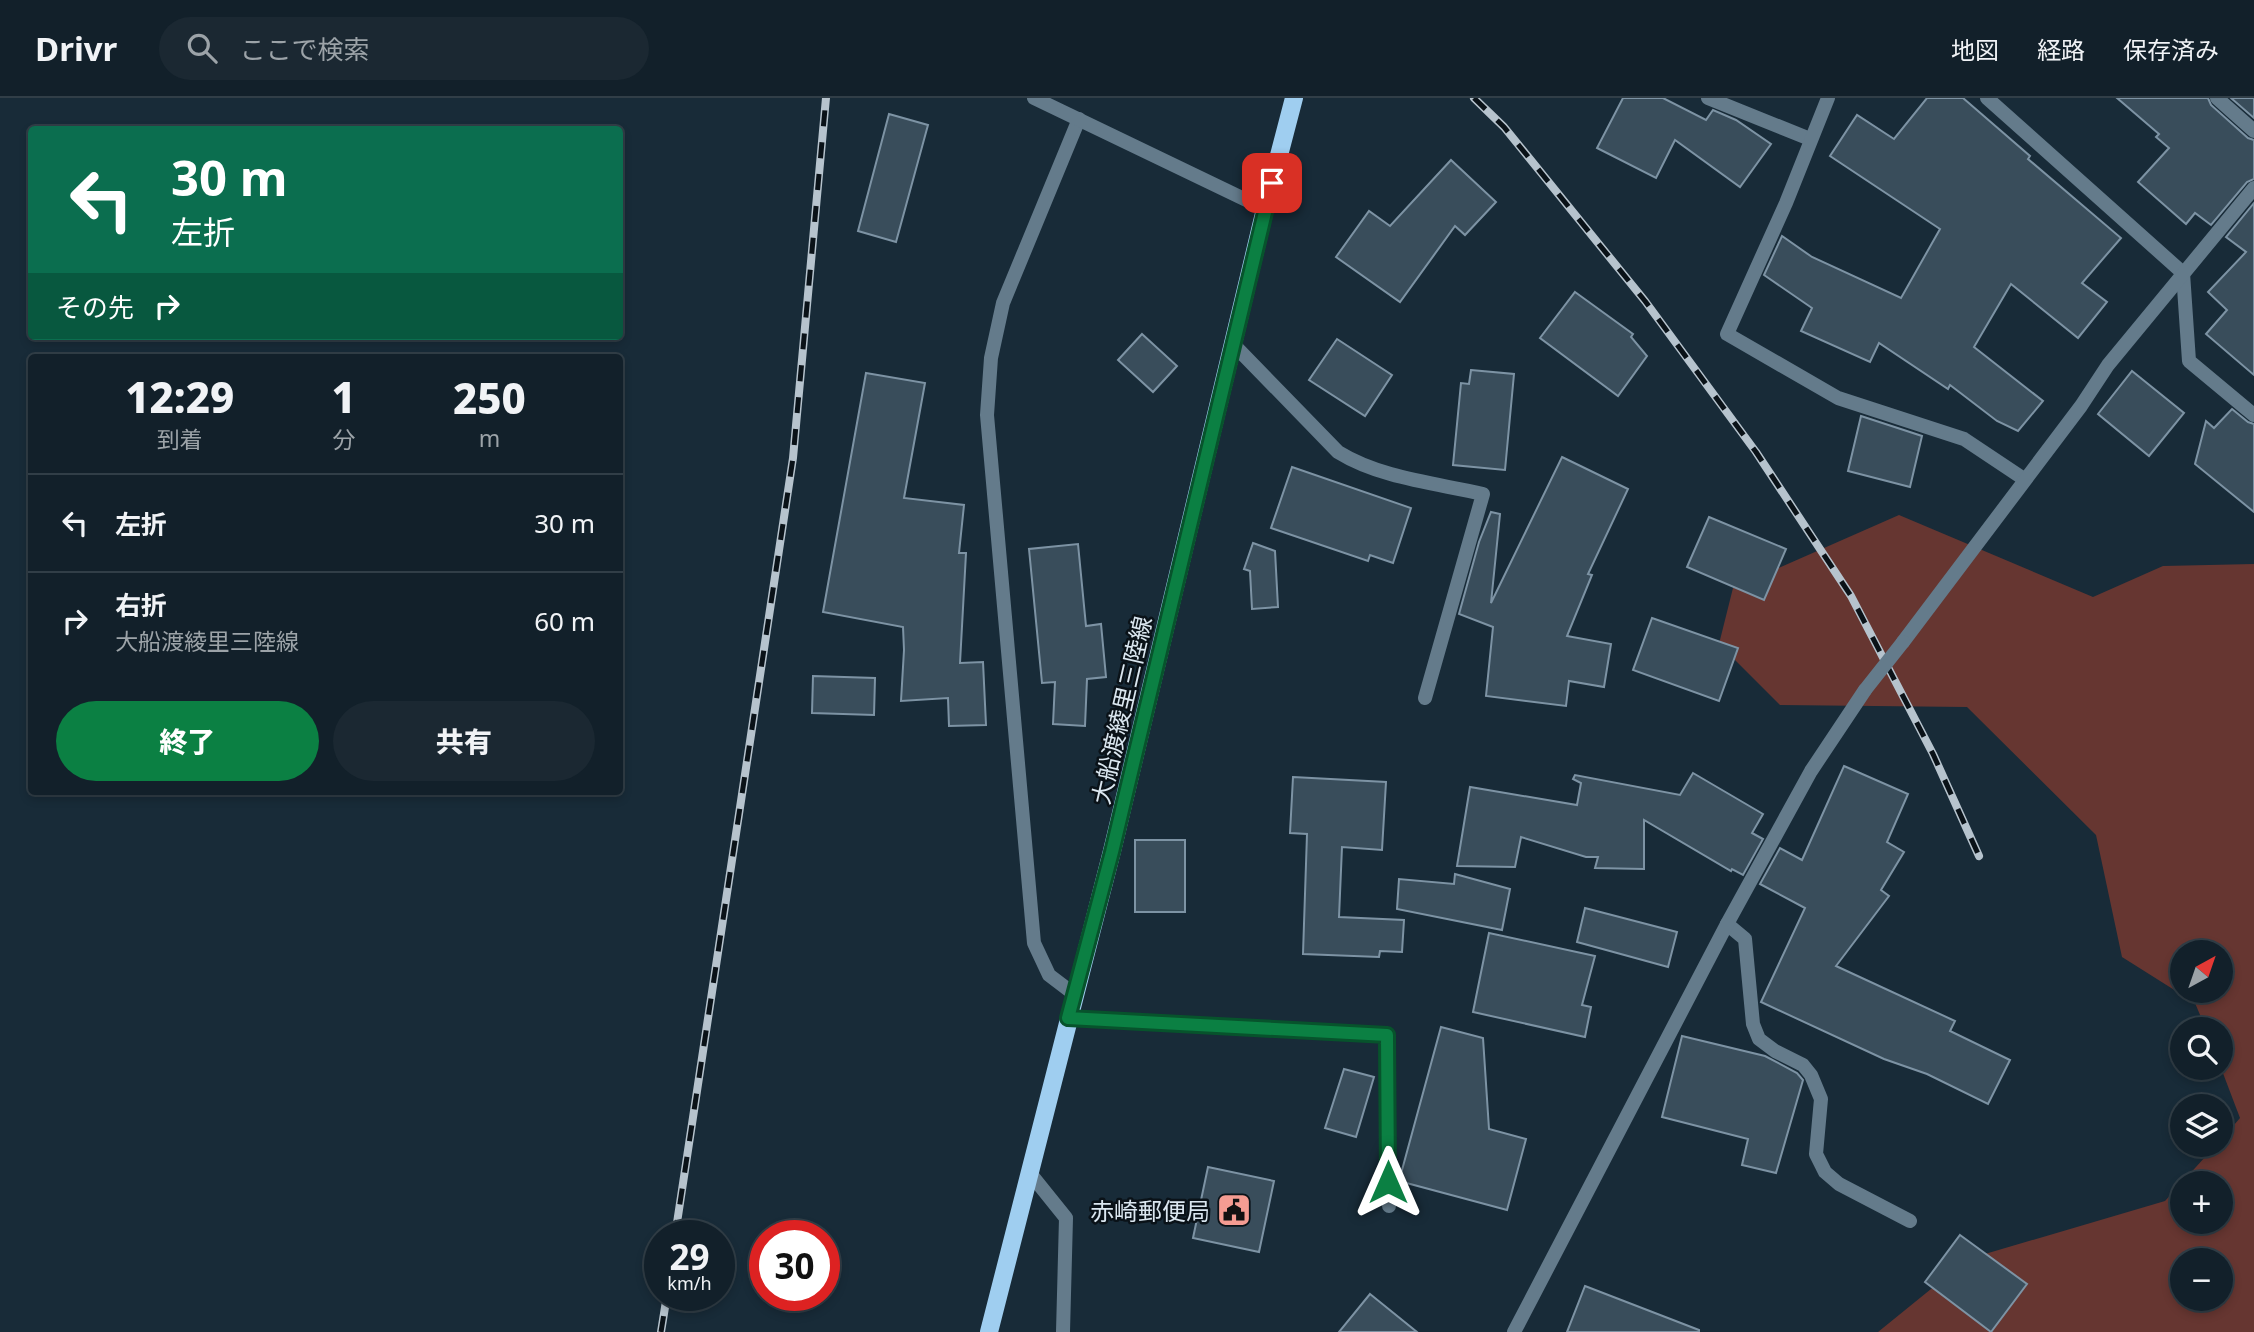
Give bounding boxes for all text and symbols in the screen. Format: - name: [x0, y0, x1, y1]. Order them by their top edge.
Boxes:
- search box: [159, 17, 649, 80]
- text: Drivr: [35, 26, 117, 71]
- icon: search: [183, 29, 221, 67]
- text: ここで検索: [239, 31, 369, 67]
- text: 地図: [1951, 33, 1999, 66]
- text: 経路: [2037, 33, 2085, 66]
- text: 保存済み: [2123, 33, 2219, 66]
- text: 30 m: [171, 144, 288, 210]
- pin: [1242, 153, 1302, 213]
- icon: left: [56, 154, 147, 245]
- icon: arrive: [1253, 164, 1291, 202]
- text: 左折: [171, 210, 235, 253]
- icon: right: [148, 287, 186, 325]
- text: その先: [56, 289, 134, 325]
- text: 12:29: [125, 368, 234, 425]
- text: 1: [331, 368, 356, 425]
- text: 250: [453, 369, 526, 426]
- text: m: [479, 422, 500, 454]
- text: 到着: [157, 423, 203, 455]
- text: 分: [332, 423, 355, 455]
- icon: left: [56, 504, 94, 542]
- text: 30 m: [534, 505, 595, 541]
- text: 左折: [115, 506, 167, 542]
- text: 右折: [115, 587, 167, 623]
- icon: right: [56, 602, 94, 640]
- text: 60 m: [534, 603, 595, 639]
- street label: 大船渡綾里三陸線: [1083, 613, 1159, 807]
- text: 大船渡綾里三陸線: [115, 625, 299, 657]
- button: 終了: [56, 701, 319, 781]
- button: 共有: [333, 701, 595, 781]
- north arrow: [2170, 940, 2233, 1003]
- map controls: [2170, 940, 2233, 1311]
- button: search: [2170, 1017, 2233, 1080]
- button: layers: [2170, 1094, 2233, 1157]
- position arrow: [1351, 1145, 1425, 1219]
- button: +: [2170, 1171, 2233, 1234]
- public building icon: 赤崎郵便局: [1215, 1191, 1253, 1229]
- place label: 赤崎郵便局: [1090, 1194, 1210, 1227]
- speed limit sign: 30: [749, 1220, 840, 1311]
- text: 29: [669, 1233, 710, 1280]
- button: −: [2170, 1248, 2233, 1311]
- text: km/h: [667, 1271, 712, 1295]

